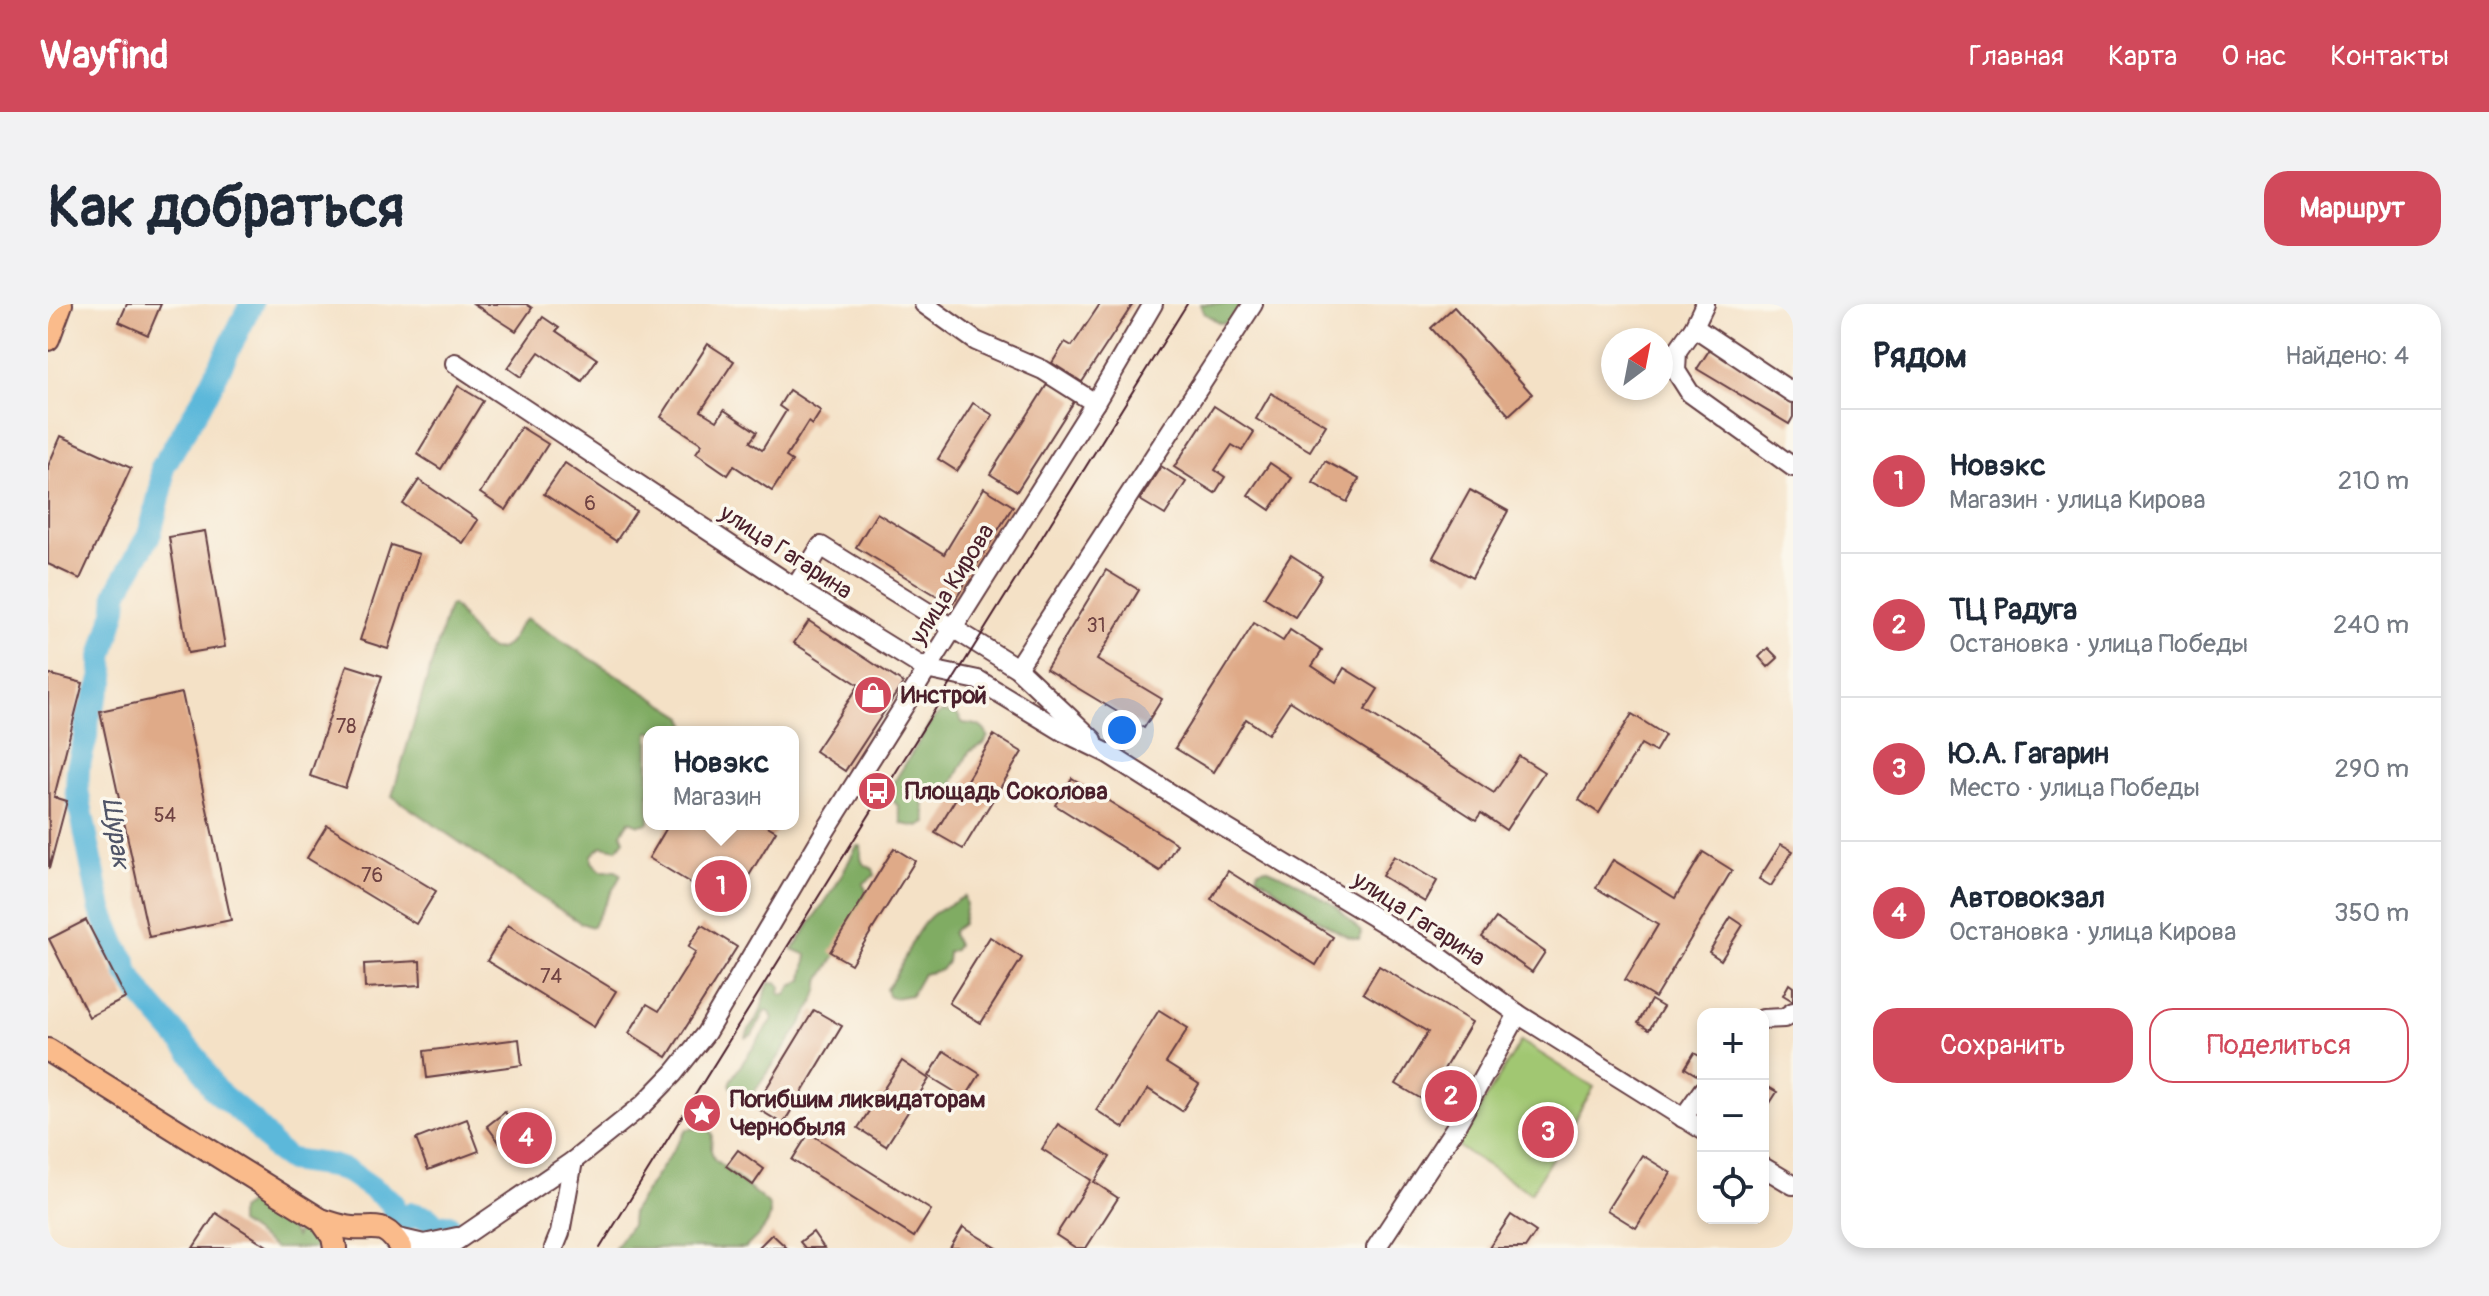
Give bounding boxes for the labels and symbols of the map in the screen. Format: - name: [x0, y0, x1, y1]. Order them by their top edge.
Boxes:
- north arrow: [1601, 328, 1673, 400]
- house number: 6: [584, 491, 596, 516]
- street label: улица Гагарина: [713, 498, 858, 606]
- street label: улица Кирова: [903, 518, 1001, 650]
- house number: 31: [1087, 613, 1105, 638]
- shop icon: Инстрой: [852, 674, 894, 716]
- place label: Инстрой: [901, 681, 987, 710]
- your location: [1102, 710, 1142, 750]
- house number: 78: [336, 714, 356, 739]
- bus stop icon: Площадь Соколова: [856, 770, 898, 812]
- place label: Площадь Соколова: [905, 777, 1108, 806]
- water label: Шурак: [95, 796, 138, 873]
- house number: 54: [154, 803, 177, 828]
- pin: 1: [695, 856, 747, 916]
- house number: 76: [361, 863, 383, 888]
- street label: улица Гагарина: [1346, 865, 1491, 973]
- house number: 74: [540, 964, 562, 989]
- pin: 2: [1425, 1066, 1477, 1126]
- place label: Погибшим ликвидаторам Чернобыля: [730, 1085, 986, 1142]
- place icon: Погибшим ликвидаторам Чернобыля: [681, 1092, 723, 1134]
- pin: 3: [1522, 1102, 1574, 1162]
- pin: 4: [500, 1108, 552, 1168]

